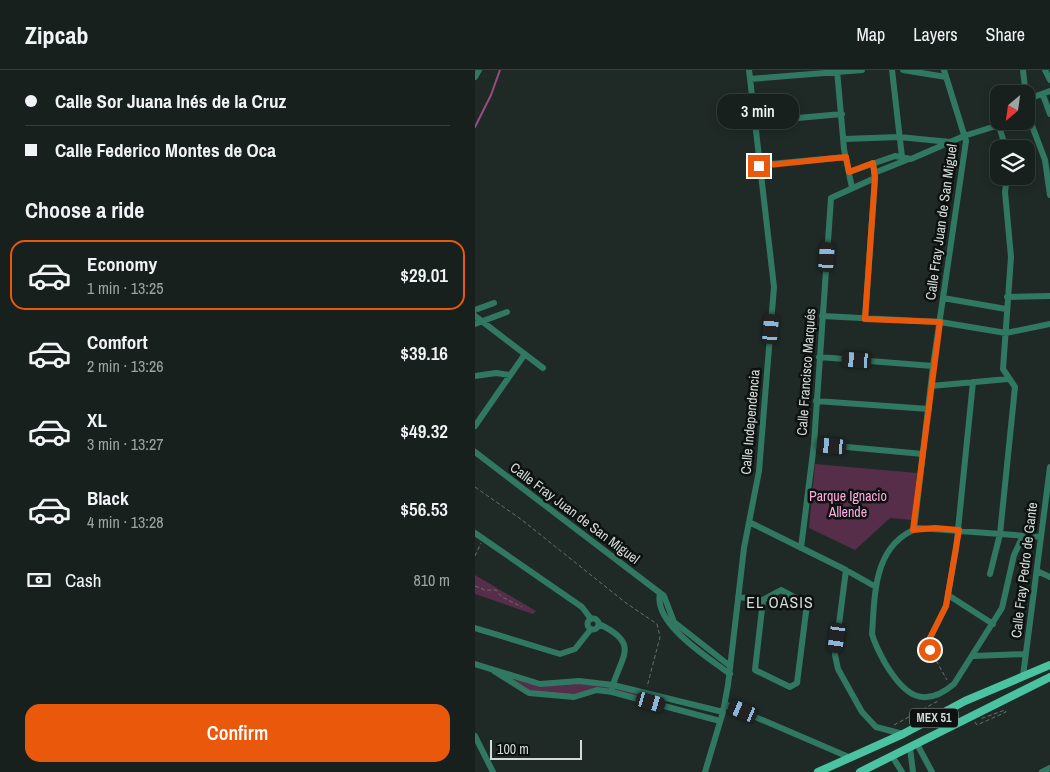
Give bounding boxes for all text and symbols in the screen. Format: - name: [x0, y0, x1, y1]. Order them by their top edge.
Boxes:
- text: Zipcab: [25, 19, 88, 51]
- text: Map: [857, 22, 885, 47]
- text: Layers: [913, 22, 958, 47]
- text: Share: [986, 22, 1025, 47]
- north arrow: [990, 85, 1035, 130]
- map controls: [990, 85, 1035, 185]
- text: Calle Sor Juana Inés de la Cruz: [55, 88, 286, 114]
- callout: 3 min: [718, 93, 800, 128]
- text: 3 min: [741, 100, 775, 122]
- text: Calle Federico Montes de Oca: [55, 137, 276, 163]
- button: layers: [990, 140, 1035, 185]
- street label: Calle Fray Juan de San Miguel: [921, 143, 961, 301]
- route end: [748, 155, 770, 177]
- text: Choose a ride: [25, 195, 144, 225]
- car: [818, 242, 835, 272]
- text: Economy: [87, 251, 157, 277]
- icon: car: [27, 253, 72, 298]
- text: $29.01: [400, 262, 448, 288]
- text: 1 min · 13:25: [87, 277, 164, 299]
- street label: Calle Francisco Marqués: [793, 307, 819, 436]
- car: [762, 313, 779, 345]
- text: Comfort: [87, 329, 148, 355]
- icon: car: [27, 331, 72, 376]
- text: $39.16: [400, 340, 448, 366]
- car: [841, 351, 872, 369]
- text: 2 min · 13:26: [87, 355, 164, 377]
- street label: Calle Independencia: [736, 368, 764, 475]
- text: XL: [87, 407, 107, 433]
- icon: car: [27, 409, 72, 454]
- text: $49.32: [400, 418, 448, 444]
- text: 3 min · 13:27: [87, 433, 164, 455]
- car: [816, 437, 847, 455]
- street label: Calle Fray Juan de San Miguel: [507, 458, 643, 568]
- text: Black: [87, 485, 129, 511]
- icon: car: [27, 487, 72, 532]
- park label: Parque Ignacio Allende: [809, 487, 887, 521]
- text: $56.53: [400, 496, 448, 522]
- street label: Calle Fray Pedro de Gante: [1007, 501, 1041, 639]
- text: 4 min · 13:28: [87, 511, 164, 533]
- icon: cash: [25, 566, 53, 594]
- text: Cash: [65, 567, 101, 593]
- text: 810 m: [414, 569, 450, 591]
- district label: EL OASIS: [746, 591, 814, 613]
- car: [827, 622, 846, 654]
- route start: [919, 639, 941, 661]
- car: [634, 691, 667, 713]
- car: [726, 698, 759, 724]
- button: Confirm: [25, 704, 450, 762]
- road number: MEX 51: [910, 708, 958, 728]
- scale bar: [490, 737, 583, 760]
- text: 100 m: [497, 740, 529, 758]

